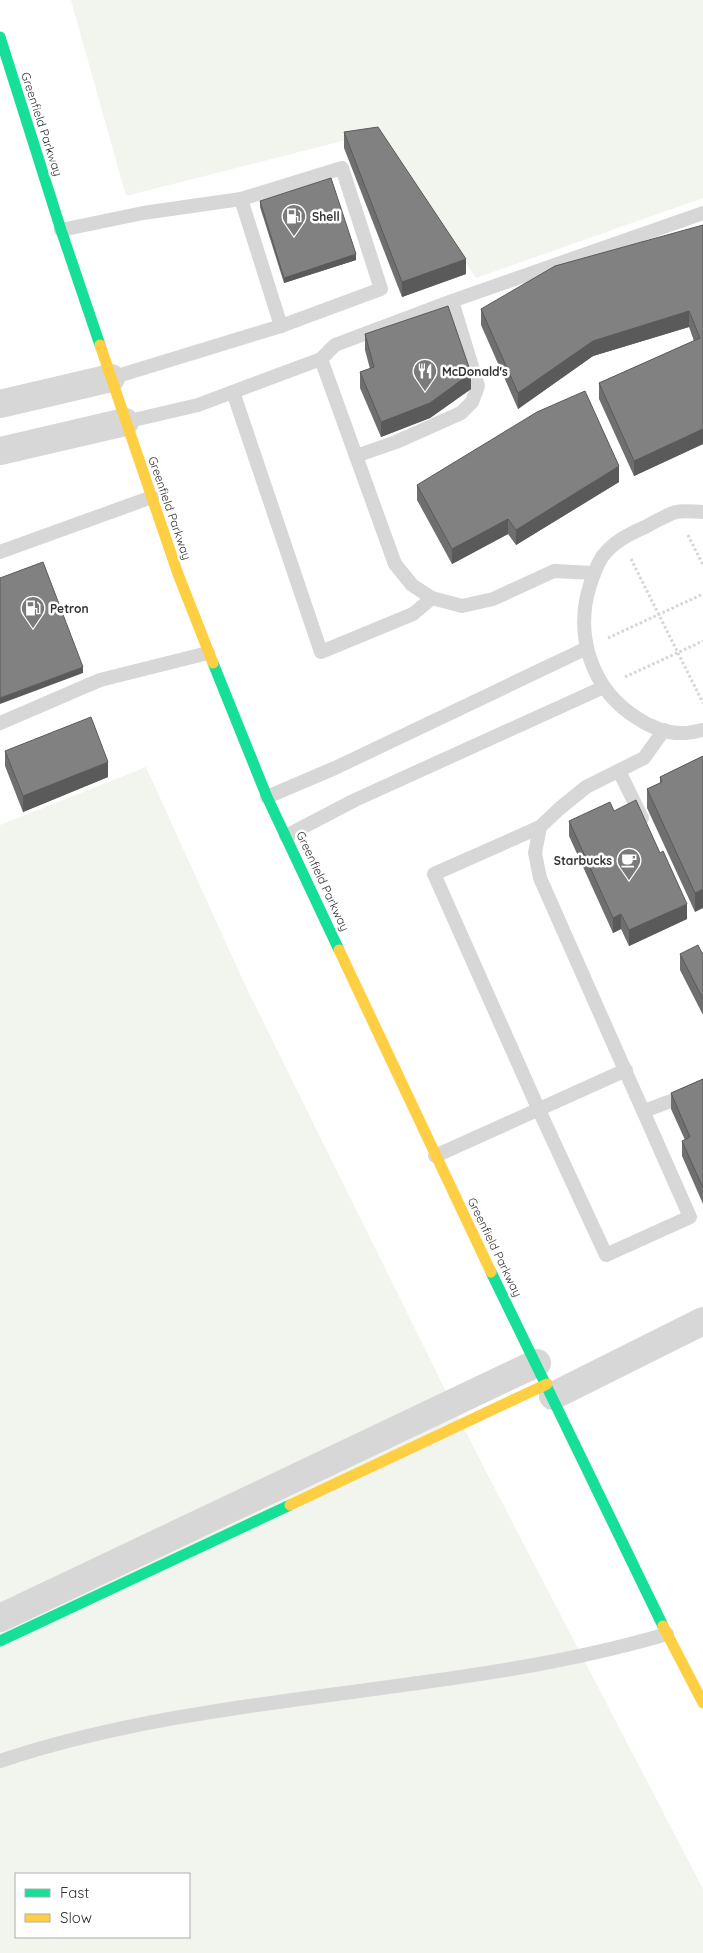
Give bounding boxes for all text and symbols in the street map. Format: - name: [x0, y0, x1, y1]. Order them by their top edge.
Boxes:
- street label: Greenfield Parkway: [18, 70, 66, 178]
- fuel station icon: Shell: [281, 203, 307, 237]
- place label: Shell: [312, 209, 340, 224]
- restaurant icon: McDonald's: [412, 358, 438, 392]
- place label: McDonald's: [442, 364, 508, 379]
- street label: Greenfield Parkway: [145, 454, 195, 562]
- fuel station icon: Petron: [20, 595, 46, 629]
- place label: Petron: [50, 601, 89, 616]
- street label: Greenfield Parkway: [293, 829, 353, 933]
- cafe icon: Starbucks: [616, 847, 642, 881]
- place label: Starbucks: [554, 853, 612, 868]
- street label: Greenfield Parkway: [464, 1195, 526, 1299]
- legend: [15, 1873, 190, 1938]
- text: Fast: [60, 1883, 89, 1902]
- text: Slow: [60, 1908, 92, 1927]

